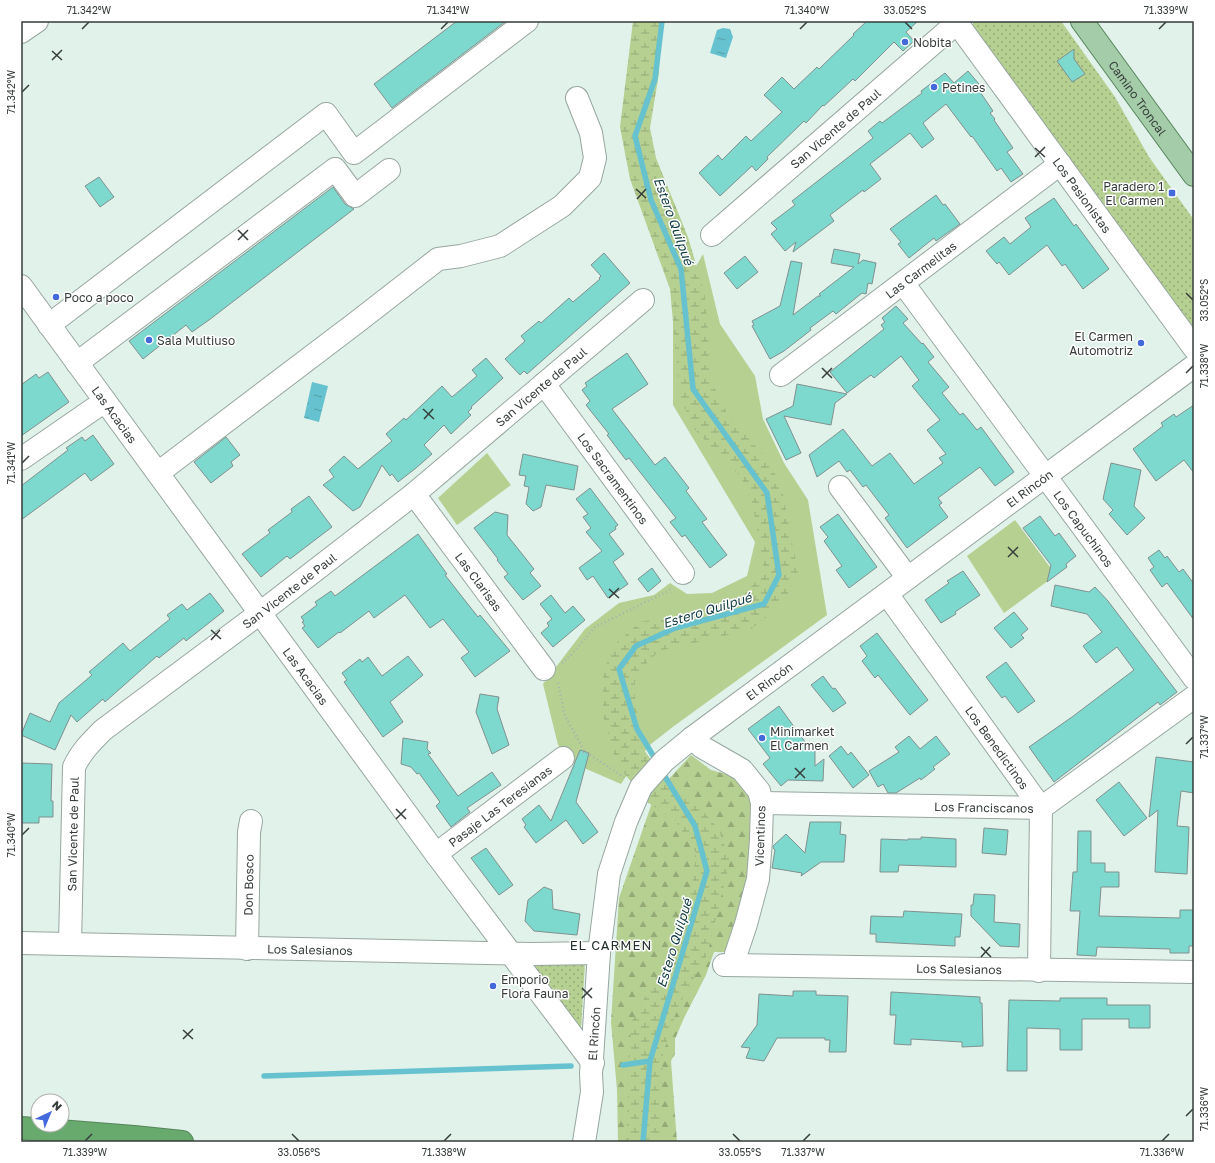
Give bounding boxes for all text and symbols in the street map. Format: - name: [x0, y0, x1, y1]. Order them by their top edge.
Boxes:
- text: 71.342°W: [67, 4, 112, 16]
- text: 71.341°W: [427, 4, 470, 16]
- text: 71.340°W: [785, 4, 830, 16]
- text: 33.052°S: [884, 4, 926, 16]
- text: 71.339°W: [1144, 4, 1189, 16]
- place label: Nobita: [913, 35, 952, 50]
- marker: Nobita: [900, 37, 910, 47]
- street label: Camino Troncal: [1106, 57, 1170, 138]
- text: 71.342°W: [5, 69, 17, 114]
- place label: Petines: [942, 80, 985, 95]
- marker: Petines: [929, 82, 939, 92]
- street label: San Vicente de Paul: [787, 85, 884, 171]
- street label: Los Pasionistas: [1050, 154, 1115, 236]
- water label: Estero Quilpué: [651, 175, 698, 268]
- place label: Paradero 1 El Carmen: [1103, 179, 1164, 208]
- marker: Paradero 1 El Carmen: [1167, 188, 1177, 198]
- street label: Las Carmelitas: [882, 238, 959, 301]
- text: 33.052°S: [1198, 279, 1210, 321]
- place label: Poco a poco: [64, 290, 134, 305]
- marker: Poco a poco: [51, 292, 61, 302]
- place label: El Carmen Automotriz: [1069, 329, 1133, 358]
- place label: Sala Multiuso: [157, 333, 235, 348]
- marker: Sala Multiuso: [144, 335, 154, 345]
- marker: El Carmen Automotriz: [1136, 338, 1146, 348]
- text: 71.338°W: [1198, 343, 1210, 388]
- street label: San Vicente de Paul: [492, 344, 590, 429]
- street label: Las Acacias: [89, 383, 141, 446]
- street label: Los Sacramentinos: [575, 430, 652, 527]
- text: 71.341°W: [5, 441, 17, 484]
- street label: El Rincón: [1003, 466, 1055, 510]
- street label: Los Capuchinos: [1051, 487, 1117, 570]
- street label: San Vicente de Paul: [239, 549, 339, 631]
- street label: Las Clarisas: [452, 549, 506, 614]
- water label: Estero Quilpué: [661, 588, 755, 631]
- street label: Las Acacias: [280, 644, 332, 708]
- street label: El Rincón: [743, 659, 795, 703]
- street label: Los Benedictinos: [962, 703, 1032, 792]
- text: 71.337°W: [1198, 715, 1210, 759]
- place label: Minimarket El Carmen: [770, 724, 835, 753]
- marker: Minimarket El Carmen: [757, 733, 767, 743]
- street label: Pasaje Las Teresianas: [445, 762, 555, 850]
- street label: San Vicente de Paul: [64, 776, 81, 892]
- street label: Los Franciscanos: [934, 799, 1034, 815]
- street label: Vicentinos: [751, 805, 769, 867]
- text: 71.340°W: [5, 812, 17, 857]
- street label: Don Bosco: [240, 854, 256, 916]
- water label: Estero Quilpué: [653, 895, 696, 989]
- district label: EL CARMEN: [570, 937, 652, 953]
- street label: Los Salesianos: [267, 941, 353, 958]
- street label: Los Salesianos: [916, 960, 1002, 977]
- place label: Emporio Flora Fauna: [501, 972, 569, 1001]
- marker: Emporio Flora Fauna: [488, 981, 498, 991]
- street label: El Rincón: [584, 1006, 603, 1061]
- text: 71.336°W: [1198, 1086, 1210, 1131]
- north arrow: [30, 1093, 70, 1133]
- text: N: [50, 1098, 65, 1113]
- text: 71.339°W: [63, 1146, 108, 1158]
- text: 33.056°S: [277, 1146, 321, 1158]
- text: 71.338°W: [422, 1146, 467, 1158]
- text: 33.055°S: [719, 1146, 761, 1158]
- text: 71.337°W: [781, 1146, 825, 1158]
- text: 71.336°W: [1140, 1146, 1185, 1158]

